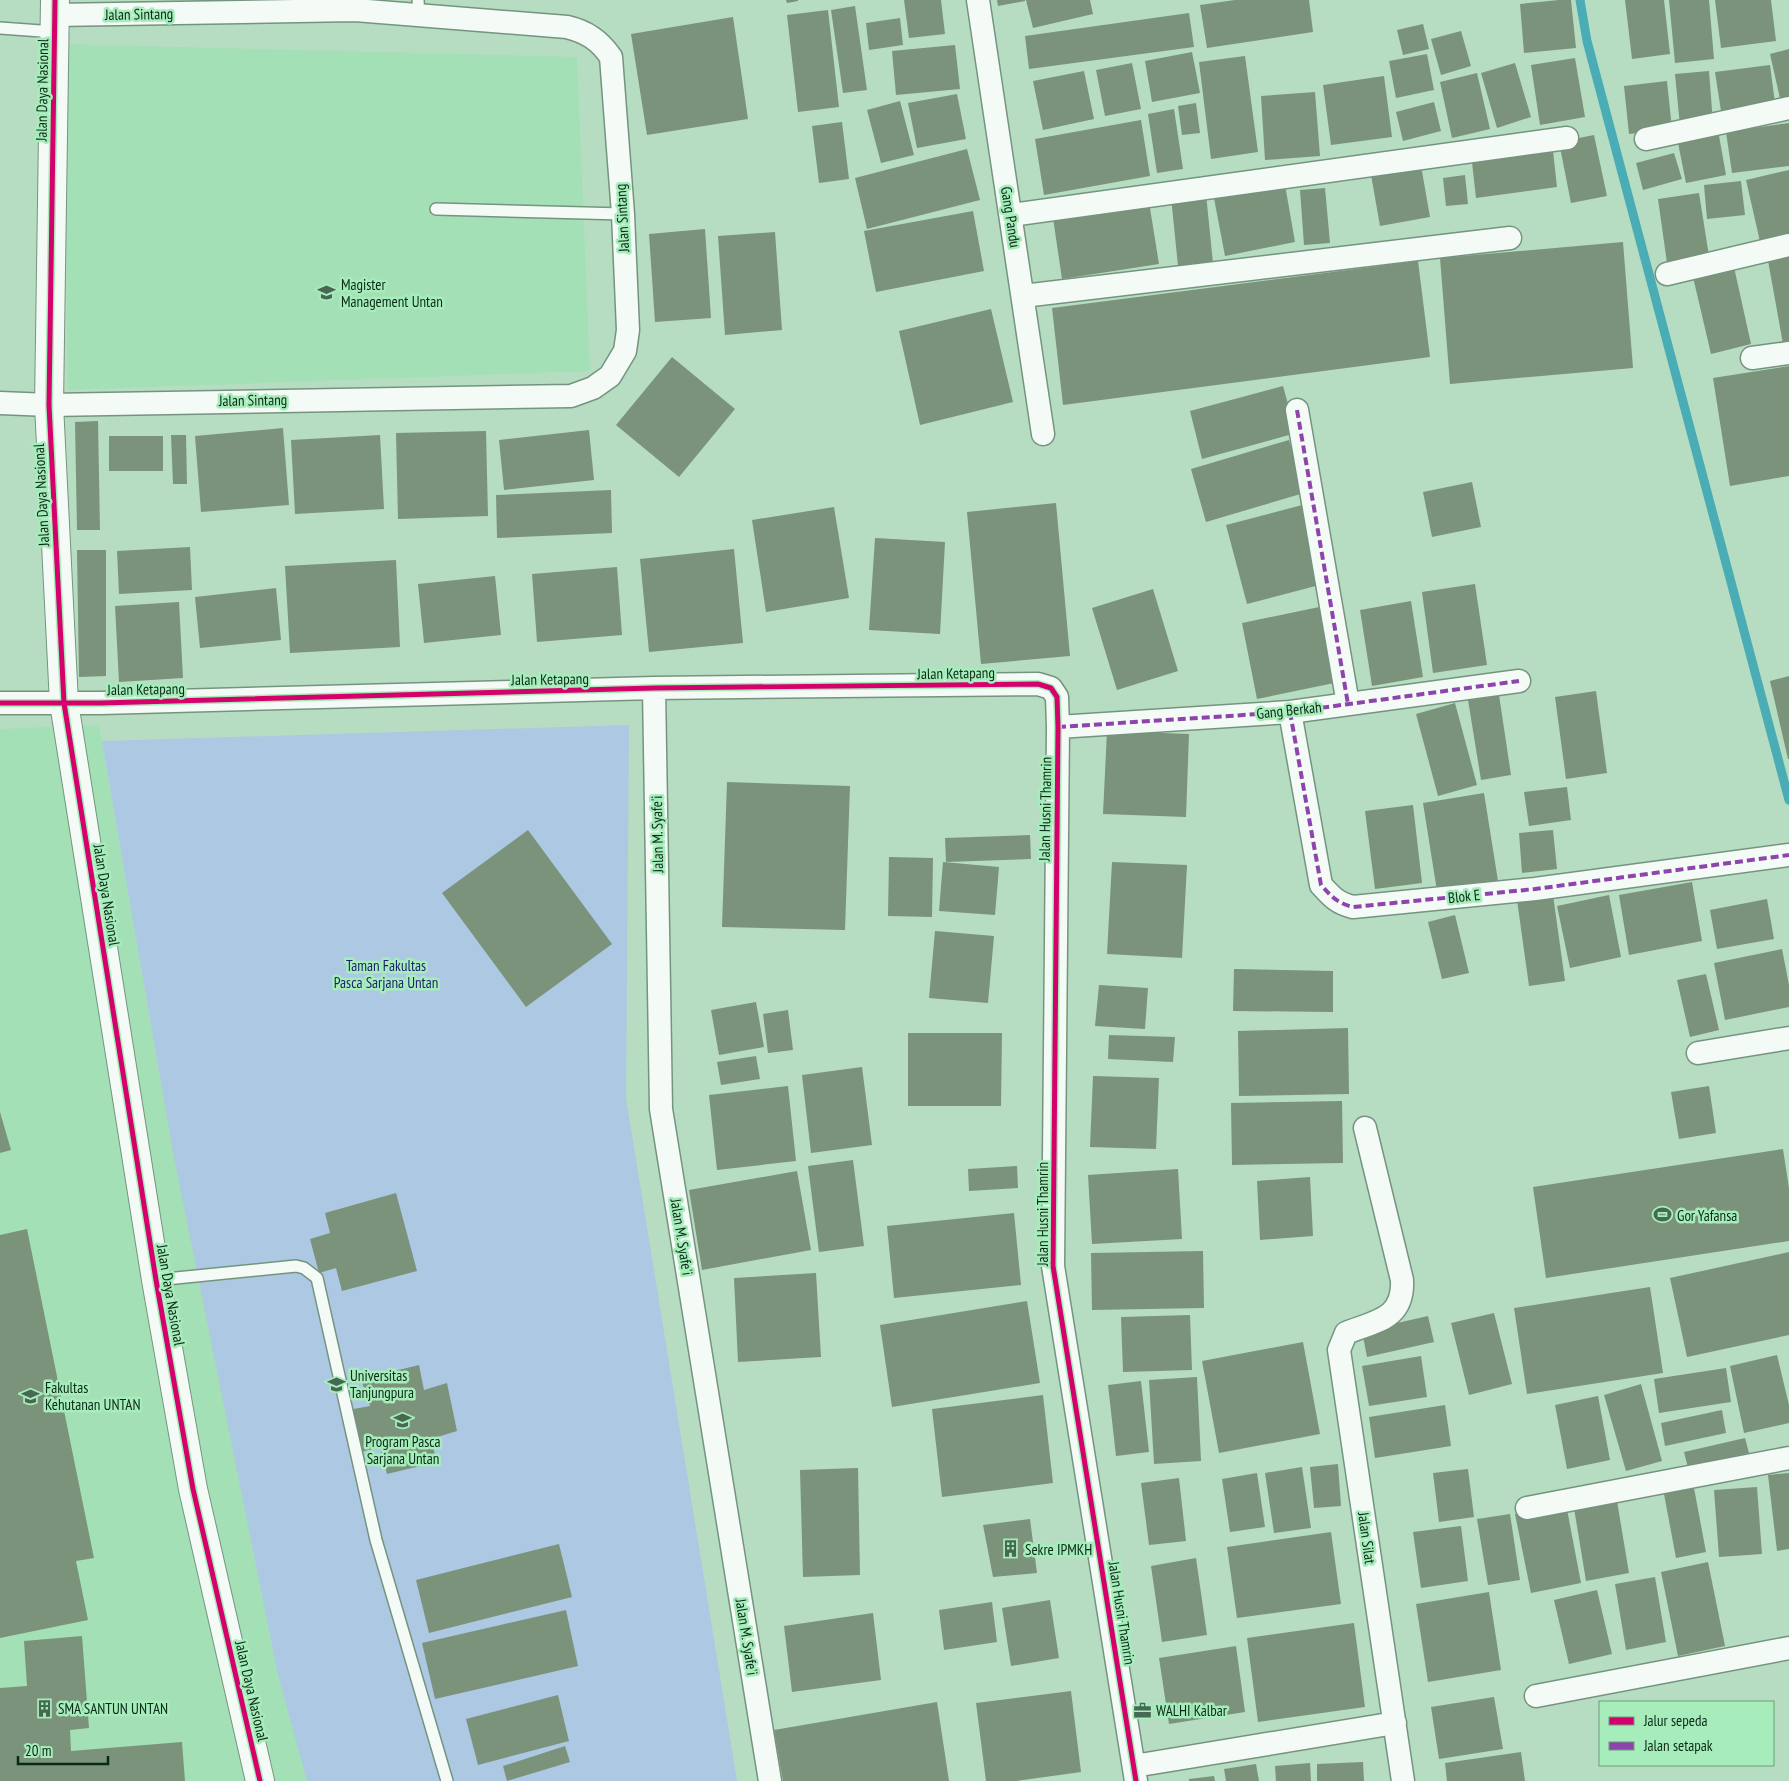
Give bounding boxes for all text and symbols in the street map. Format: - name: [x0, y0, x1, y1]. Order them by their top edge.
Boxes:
- street label: Jalan Sintang: [104, 4, 173, 24]
- street label: Jalan Daya Nasional: [32, 38, 52, 142]
- street label: Jalan Sintang: [611, 183, 633, 254]
- street label: Gang Pandu: [997, 185, 1025, 249]
- place label: Magister Management Untan: [341, 275, 443, 311]
- school or university icon: Magister Management Untan: [317, 283, 337, 303]
- street label: Jalan Sintang: [218, 390, 287, 410]
- street label: Jalan Daya Nasional: [29, 443, 53, 548]
- street label: Jalan Ketapang: [916, 663, 995, 683]
- street label: Jalan Ketapang: [510, 669, 589, 689]
- street label: Jalan Ketapang: [106, 679, 185, 699]
- street label: Gang Berkah: [1255, 697, 1323, 723]
- street label: Jalan Husni Thamrin: [1035, 757, 1055, 862]
- street label: Jalan M. Syafe'i: [647, 795, 667, 874]
- street label: Jalan Daya Nasional: [89, 842, 124, 948]
- street label: Blok E: [1447, 885, 1481, 907]
- park label: Taman Fakultas Pasca Sarjana Untan: [334, 956, 438, 992]
- street label: Jalan Husni Thamrin: [1033, 1162, 1052, 1267]
- street label: Jalan M. Syafe'i: [666, 1196, 697, 1277]
- sports icon: Gor Yafansa: [1653, 1205, 1673, 1225]
- place label: Gor Yafansa: [1677, 1206, 1737, 1225]
- street label: Jalan Daya Nasional: [153, 1242, 189, 1348]
- place label: Universitas Tanjungpura: [350, 1366, 414, 1402]
- school or university icon: Universitas Tanjungpura: [326, 1374, 346, 1394]
- place label: Fakultas Kehutanan UNTAN: [45, 1378, 141, 1414]
- school or university icon: Fakultas Kehutanan UNTAN: [21, 1386, 41, 1406]
- school or university icon: Program Pasca Sarjana Untan: [393, 1410, 413, 1430]
- place label: Program Pasca Sarjana Untan: [365, 1432, 441, 1468]
- street label: Jalan Silat: [1354, 1510, 1380, 1565]
- building icon: Sekre IPMKH: [1001, 1539, 1021, 1559]
- place label: Sekre IPMKH: [1025, 1540, 1092, 1559]
- street label: Jalan Husni Thamrin: [1104, 1559, 1140, 1666]
- street label: Jalan M. Syafe'i: [731, 1596, 762, 1677]
- street label: Jalan Daya Nasional: [231, 1638, 273, 1744]
- building icon: SMA SANTUN UNTAN: [34, 1698, 54, 1718]
- place label: SMA SANTUN UNTAN: [58, 1699, 168, 1718]
- office icon: WALHI Kalbar: [1132, 1700, 1152, 1720]
- place label: WALHI Kalbar: [1156, 1701, 1228, 1720]
- legend: [1599, 1701, 1774, 1766]
- text: Jalur sepeda: [1643, 1711, 1707, 1730]
- scale bar: [18, 1734, 108, 1766]
- text: Jalan setapak: [1643, 1736, 1713, 1755]
- text: 20 m: [25, 1741, 51, 1760]

